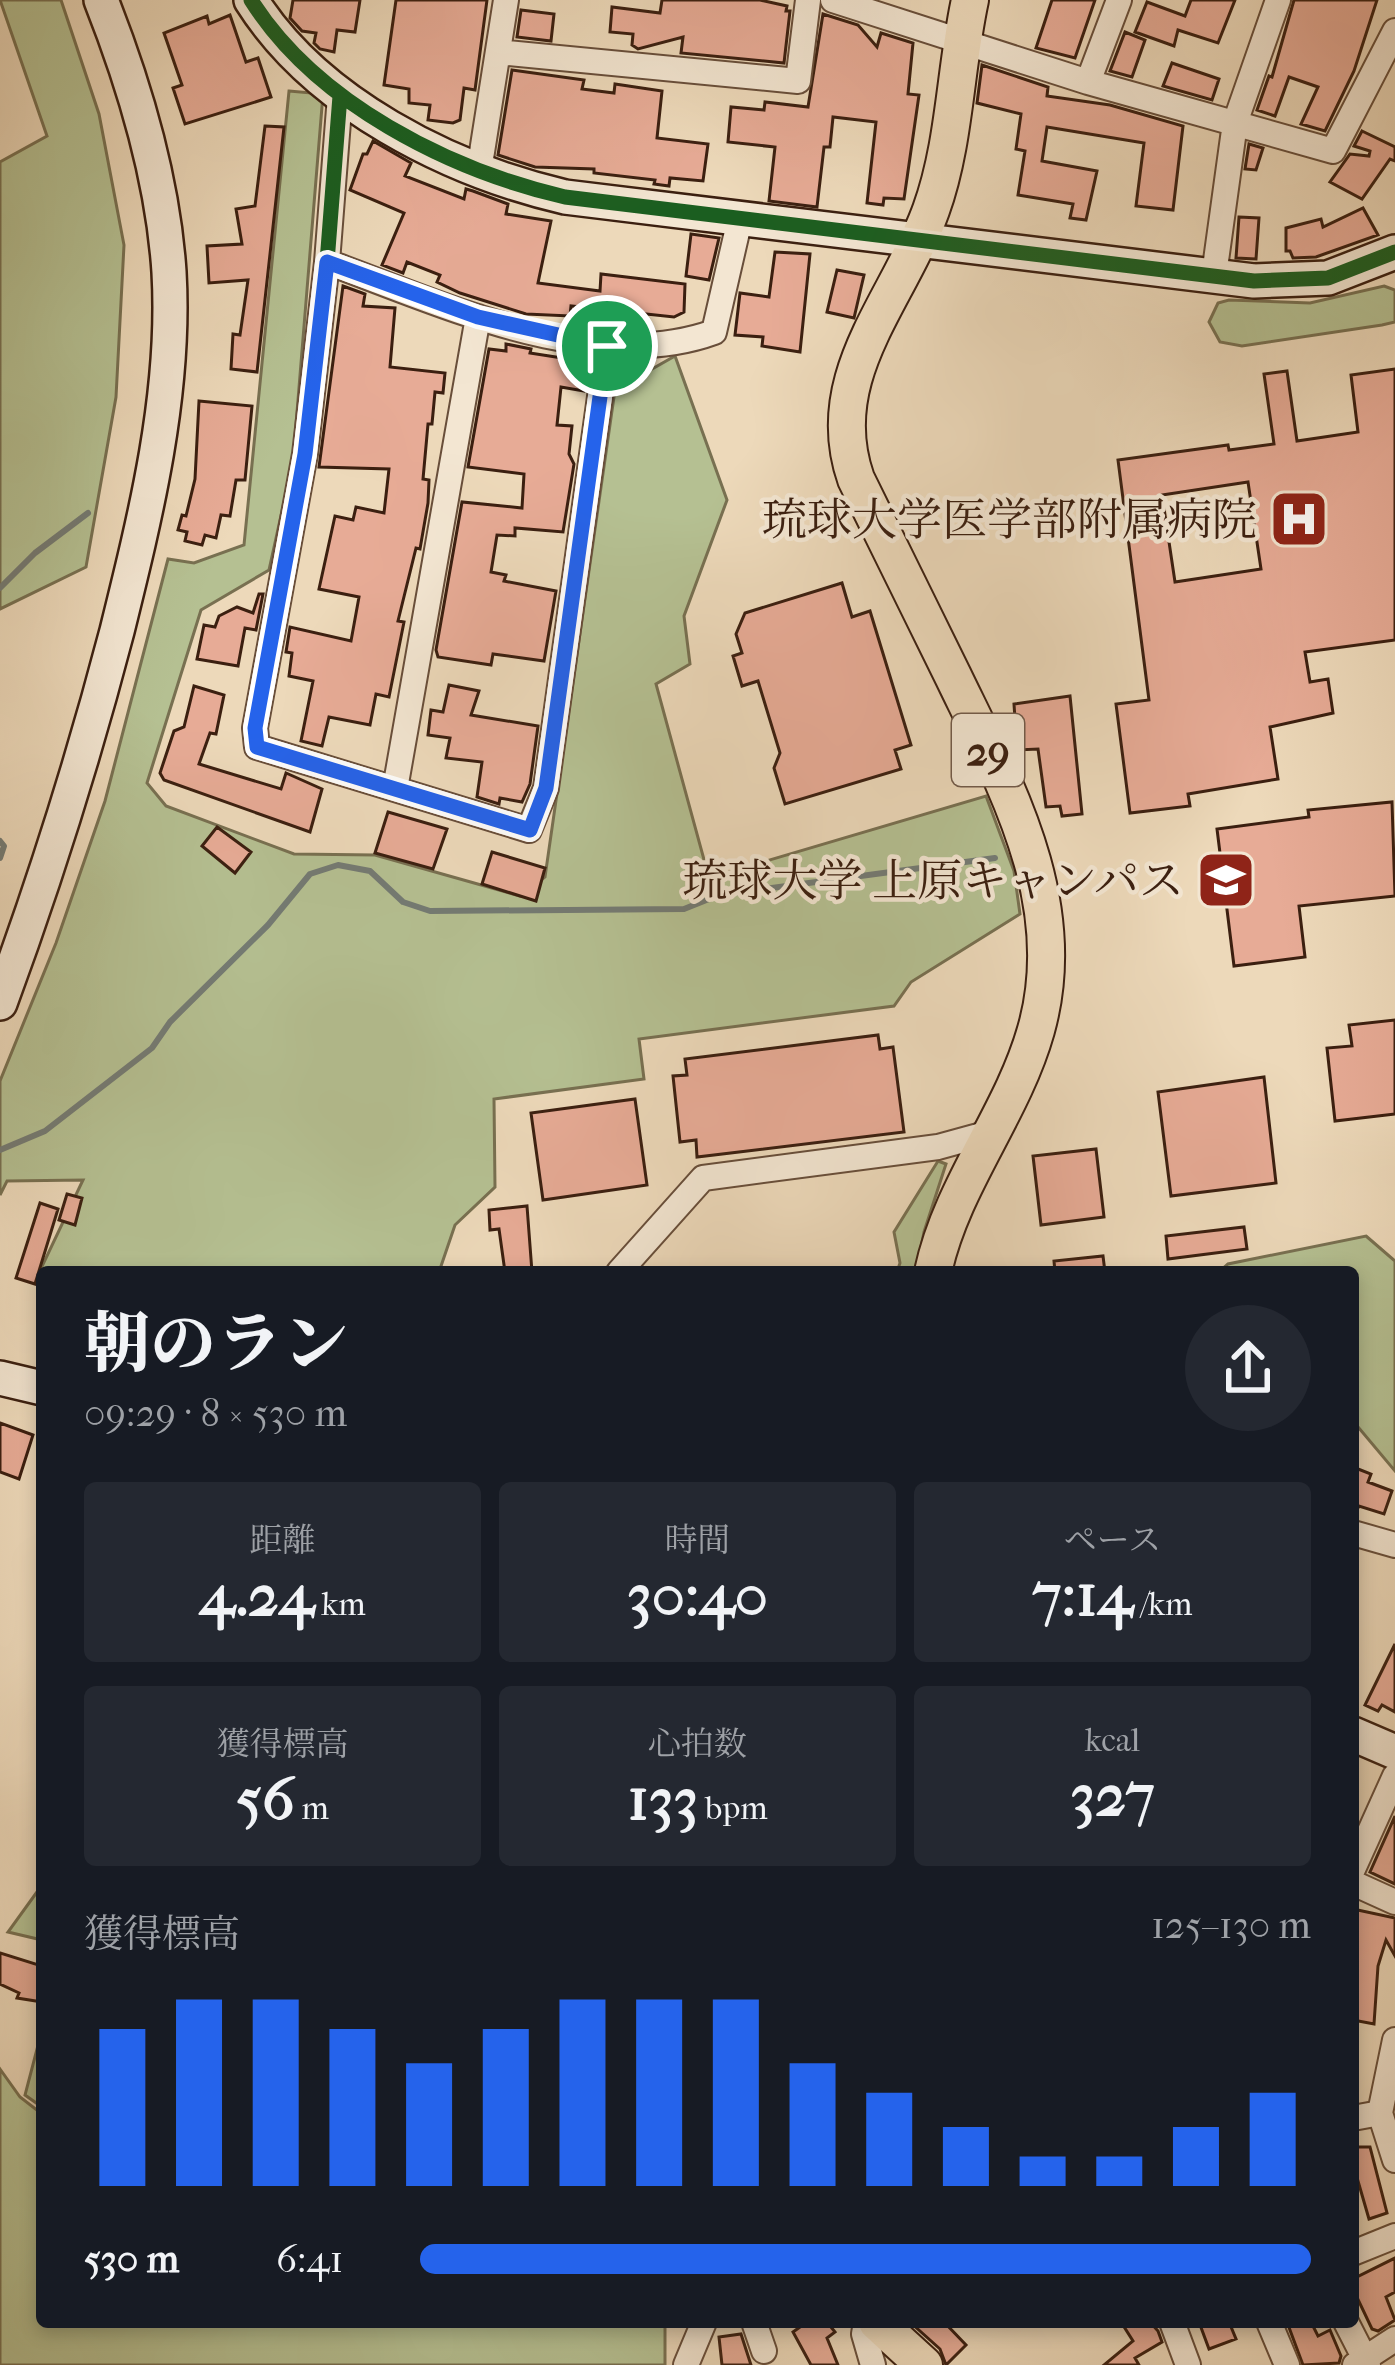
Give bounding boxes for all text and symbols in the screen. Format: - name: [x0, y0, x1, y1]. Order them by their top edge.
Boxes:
- pin: [556, 295, 658, 397]
- icon: arrive: [574, 313, 640, 379]
- hospital icon: 琉球大学医学部附属病院: [1268, 488, 1330, 550]
- place label: 琉球大学医学部附属病院: [762, 494, 1257, 547]
- road number: 29: [952, 714, 1024, 786]
- school or university icon: 琉球大学 上原キャンパス: [1195, 849, 1257, 911]
- place label: 琉球大学 上原キャンパス: [683, 855, 1184, 908]
- button: share: [1185, 1305, 1311, 1431]
- text: 朝のラン: [84, 1306, 348, 1383]
- text: 09:29 · 8 × 530 m: [84, 1390, 347, 1436]
- text: 距離: [250, 1521, 316, 1560]
- text: 時間: [665, 1521, 731, 1560]
- text: ペース: [1064, 1521, 1161, 1560]
- text: 4.24: [199, 1560, 314, 1631]
- text: 30:40: [627, 1560, 768, 1631]
- text: 7:14: [1033, 1560, 1133, 1631]
- text: km: [314, 1585, 366, 1624]
- text: /km: [1133, 1585, 1192, 1624]
- text: kcal: [1085, 1721, 1140, 1760]
- text: 獲得標高: [217, 1725, 349, 1764]
- text: 心拍数: [648, 1725, 747, 1764]
- text: 327: [1070, 1760, 1155, 1831]
- text: 56: [236, 1764, 294, 1835]
- text: 133: [627, 1764, 698, 1835]
- text: m: [294, 1789, 329, 1828]
- text: bpm: [698, 1789, 768, 1828]
- text: 125–130 m: [1151, 1902, 1311, 1948]
- text: 獲得標高: [84, 1911, 240, 1957]
- text: 530 m: [84, 2236, 179, 2282]
- text: 6:41: [276, 2236, 344, 2282]

